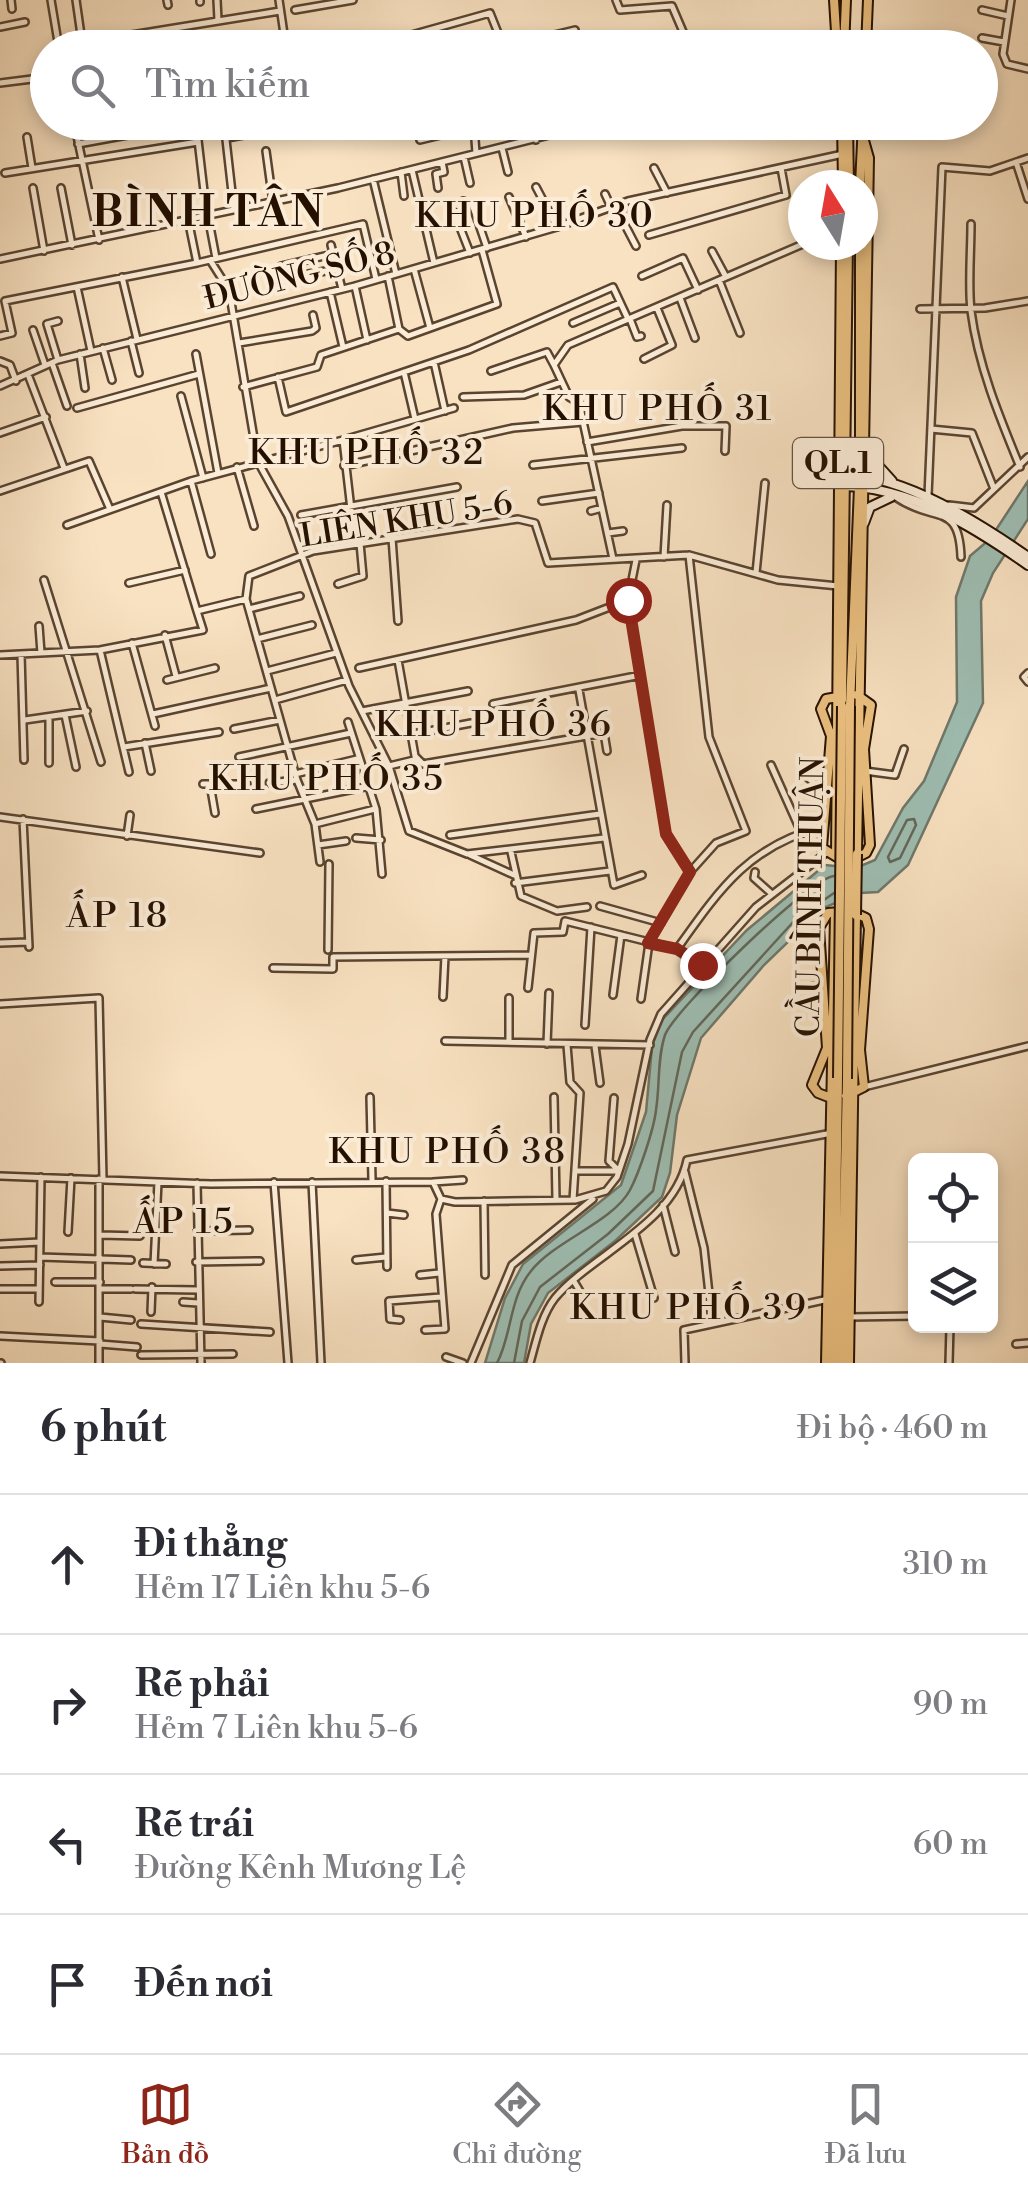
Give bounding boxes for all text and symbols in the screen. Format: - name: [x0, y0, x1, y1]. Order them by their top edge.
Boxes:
- search box: [30, 30, 998, 140]
- icon: search: [65, 58, 120, 113]
- text: Tìm kiếm: [145, 62, 310, 109]
- north arrow: [788, 170, 878, 260]
- district label: BÌNH TÂN: [92, 183, 326, 240]
- district label: KHU PHỐ 30: [415, 189, 655, 238]
- street label: ĐƯỜNG SỐ 8: [198, 227, 399, 319]
- district label: KHU PHỐ 31: [542, 382, 774, 431]
- district label: KHU PHỐ 32: [248, 426, 486, 475]
- road number: QL.1: [793, 438, 883, 488]
- street label: LIÊN KHU 5-6: [297, 481, 515, 557]
- route start: [606, 578, 652, 624]
- district label: KHU PHỐ 36: [375, 698, 613, 747]
- district label: KHU PHỐ 35: [209, 752, 445, 801]
- street label: CẦU BÌNH THUẬN: [784, 756, 833, 1038]
- district label: ẤP 18: [65, 889, 170, 938]
- route end: [680, 943, 726, 989]
- district label: KHU PHỐ 38: [329, 1125, 567, 1174]
- map controls: [908, 1153, 998, 1333]
- button: locate: [908, 1153, 998, 1243]
- district label: ẤP 15: [132, 1195, 235, 1244]
- button: layers: [908, 1243, 998, 1333]
- district label: KHU PHỐ 39: [570, 1281, 808, 1330]
- text: 6 phút: [40, 1402, 166, 1455]
- text: Đi bộ · 460 m: [797, 1408, 988, 1448]
- text: Đi thẳng: [135, 1521, 287, 1568]
- icon: ahead: [40, 1537, 95, 1592]
- text: 310 m: [902, 1544, 988, 1584]
- text: Hẻm 17 Liên khu 5-6: [135, 1568, 430, 1608]
- text: Rẽ phải: [135, 1661, 269, 1708]
- icon: right: [40, 1677, 95, 1732]
- text: 90 m: [913, 1684, 988, 1724]
- text: Hẻm 7 Liên khu 5-6: [135, 1708, 418, 1748]
- text: Rẽ trái: [135, 1801, 254, 1848]
- icon: left: [40, 1817, 95, 1872]
- text: 60 m: [913, 1824, 988, 1864]
- text: Đường Kênh Mương Lệ: [135, 1848, 467, 1888]
- icon: arrive: [40, 1957, 95, 2012]
- text: Đến nơi: [135, 1961, 273, 2008]
- tab: Bản đồ: [121, 2077, 209, 2172]
- tab: Chỉ đường: [452, 2077, 582, 2172]
- tab: Đã lưu: [825, 2077, 907, 2172]

